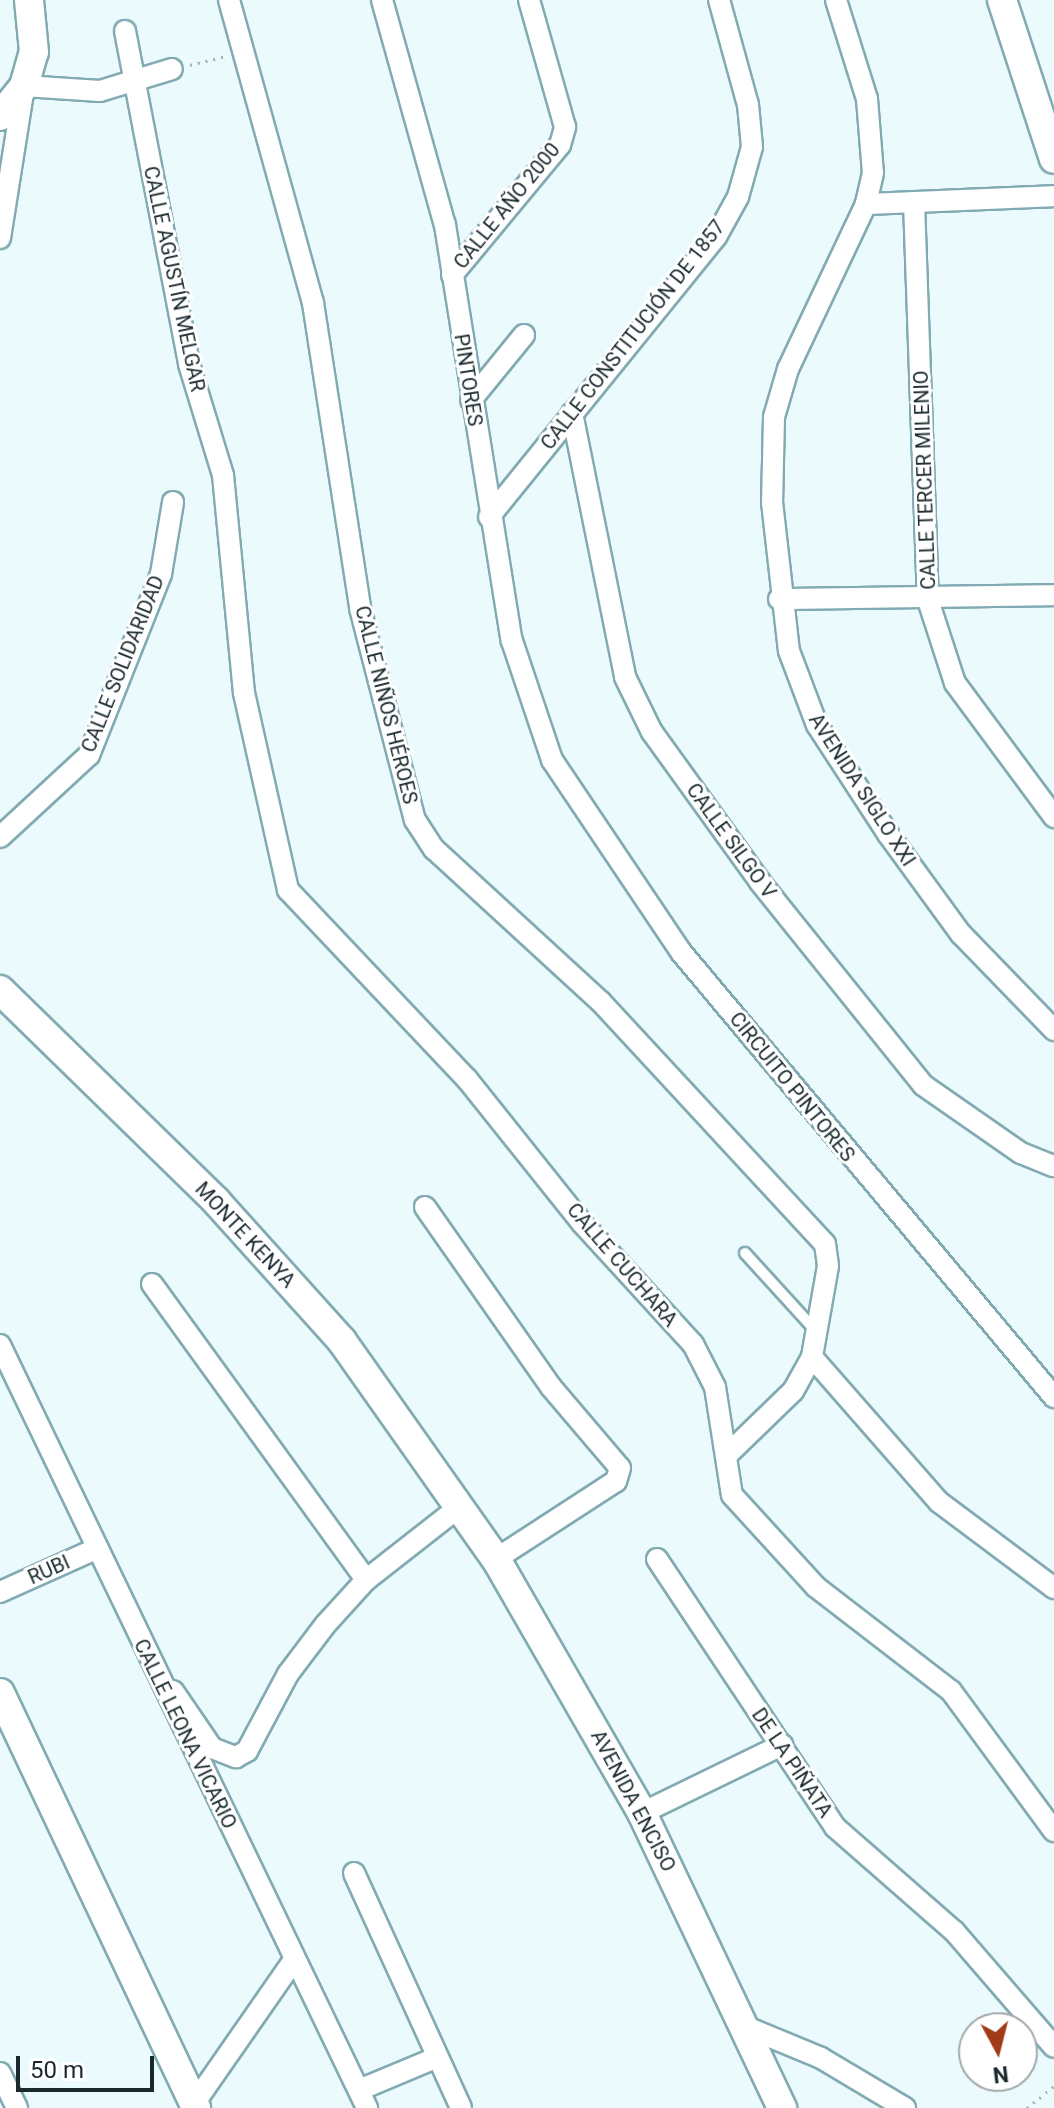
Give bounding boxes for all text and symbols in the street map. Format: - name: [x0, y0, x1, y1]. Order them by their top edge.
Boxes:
- street label: CALLE AÑO 2000: [449, 138, 565, 274]
- street label: CALLE AGUSTÍN MELGAR: [138, 164, 210, 394]
- street label: CALLE CONSTITUCIÓN DE 1857: [536, 215, 730, 455]
- street label: PINTORES: [449, 332, 487, 428]
- street label: CALLE TERCER MILENIO: [909, 370, 941, 590]
- street label: CALLE SOLIDARIDAD: [77, 572, 169, 756]
- street label: CALLE NIÑOS HÉROES: [350, 603, 422, 807]
- street label: AVENIDA SIGLO XXI: [804, 709, 920, 871]
- street label: CALLE SILGO V: [681, 779, 781, 903]
- street label: CIRCUITO PINTORES: [724, 1007, 860, 1167]
- street label: MONTE KENYA: [190, 1177, 300, 1293]
- street label: CALLE CUCHARA: [562, 1198, 682, 1332]
- street label: RUBI: [24, 1550, 74, 1590]
- street label: CALLE LEONA VICARIO: [129, 1635, 241, 1833]
- street label: DE LA PIÑATA: [747, 1704, 837, 1822]
- street label: AVENIDA ENCISO: [586, 1726, 680, 1876]
- north arrow: [958, 2012, 1038, 2092]
- scale bar: [20, 2040, 158, 2090]
- text: 50 m: [30, 2056, 84, 2084]
- text: N: [992, 2061, 1010, 2088]

